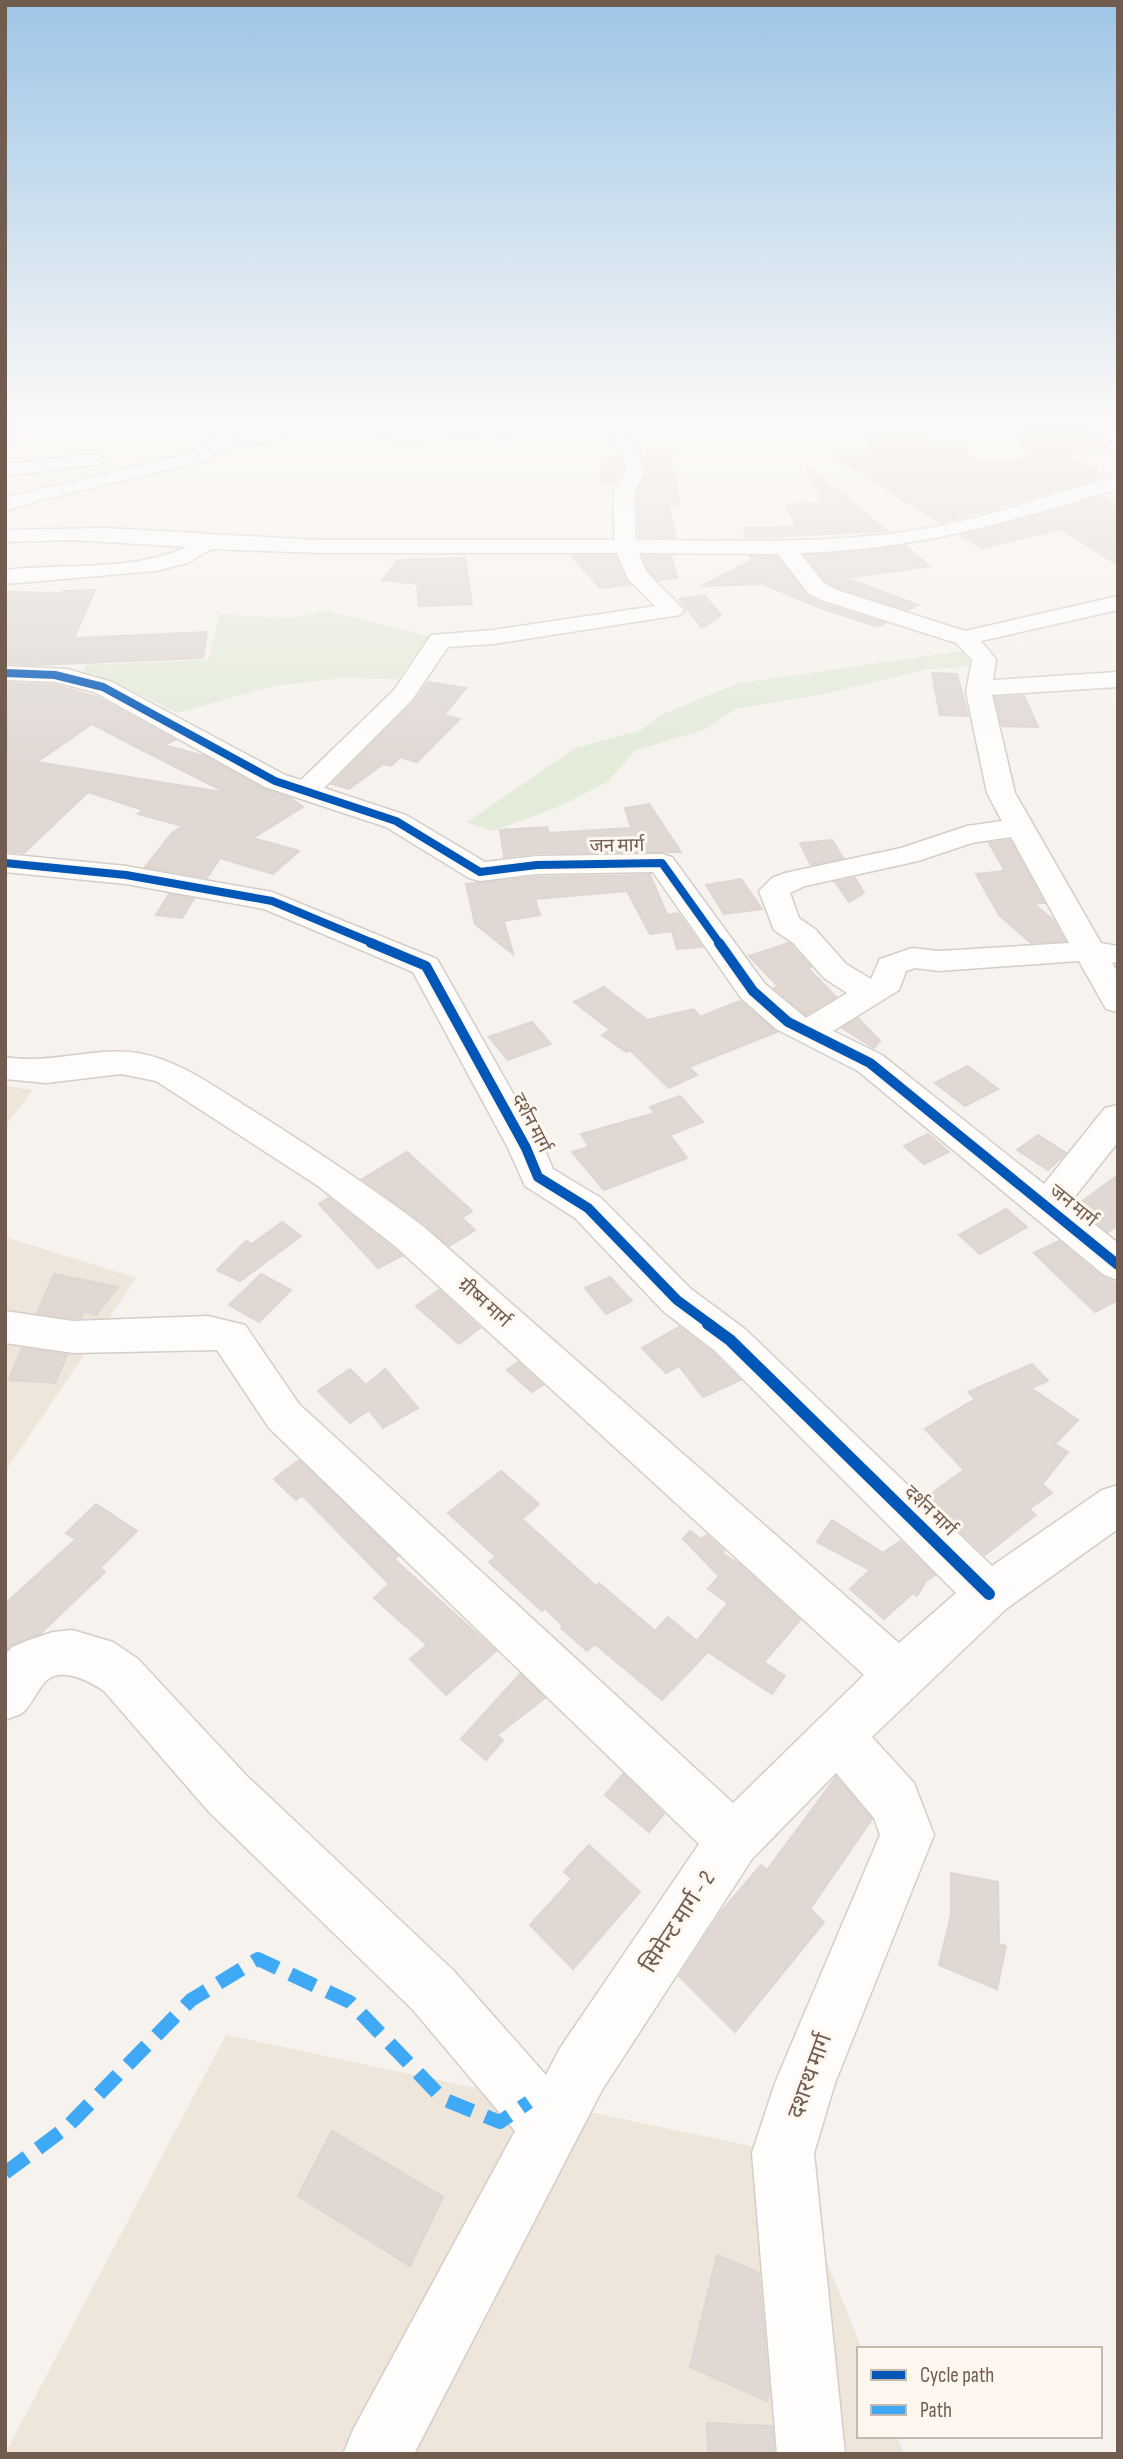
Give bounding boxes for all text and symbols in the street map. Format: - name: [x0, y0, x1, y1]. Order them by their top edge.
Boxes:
- street label: जन मार्ग: [589, 833, 646, 858]
- street label: दर्शन मार्ग: [506, 1089, 557, 1157]
- street label: जन मार्ग: [1045, 1179, 1103, 1233]
- street label: ग्रीष्म मार्ग: [453, 1273, 517, 1333]
- street label: दर्शन मार्ग: [899, 1480, 962, 1542]
- street label: सिमेन्ट मार्ग - 2: [635, 1866, 721, 1978]
- street label: दशरथ मार्ग: [782, 2029, 839, 2122]
- legend: [857, 2347, 1102, 2438]
- text: Cycle path: [920, 2363, 994, 2388]
- text: Path: [920, 2398, 952, 2423]

